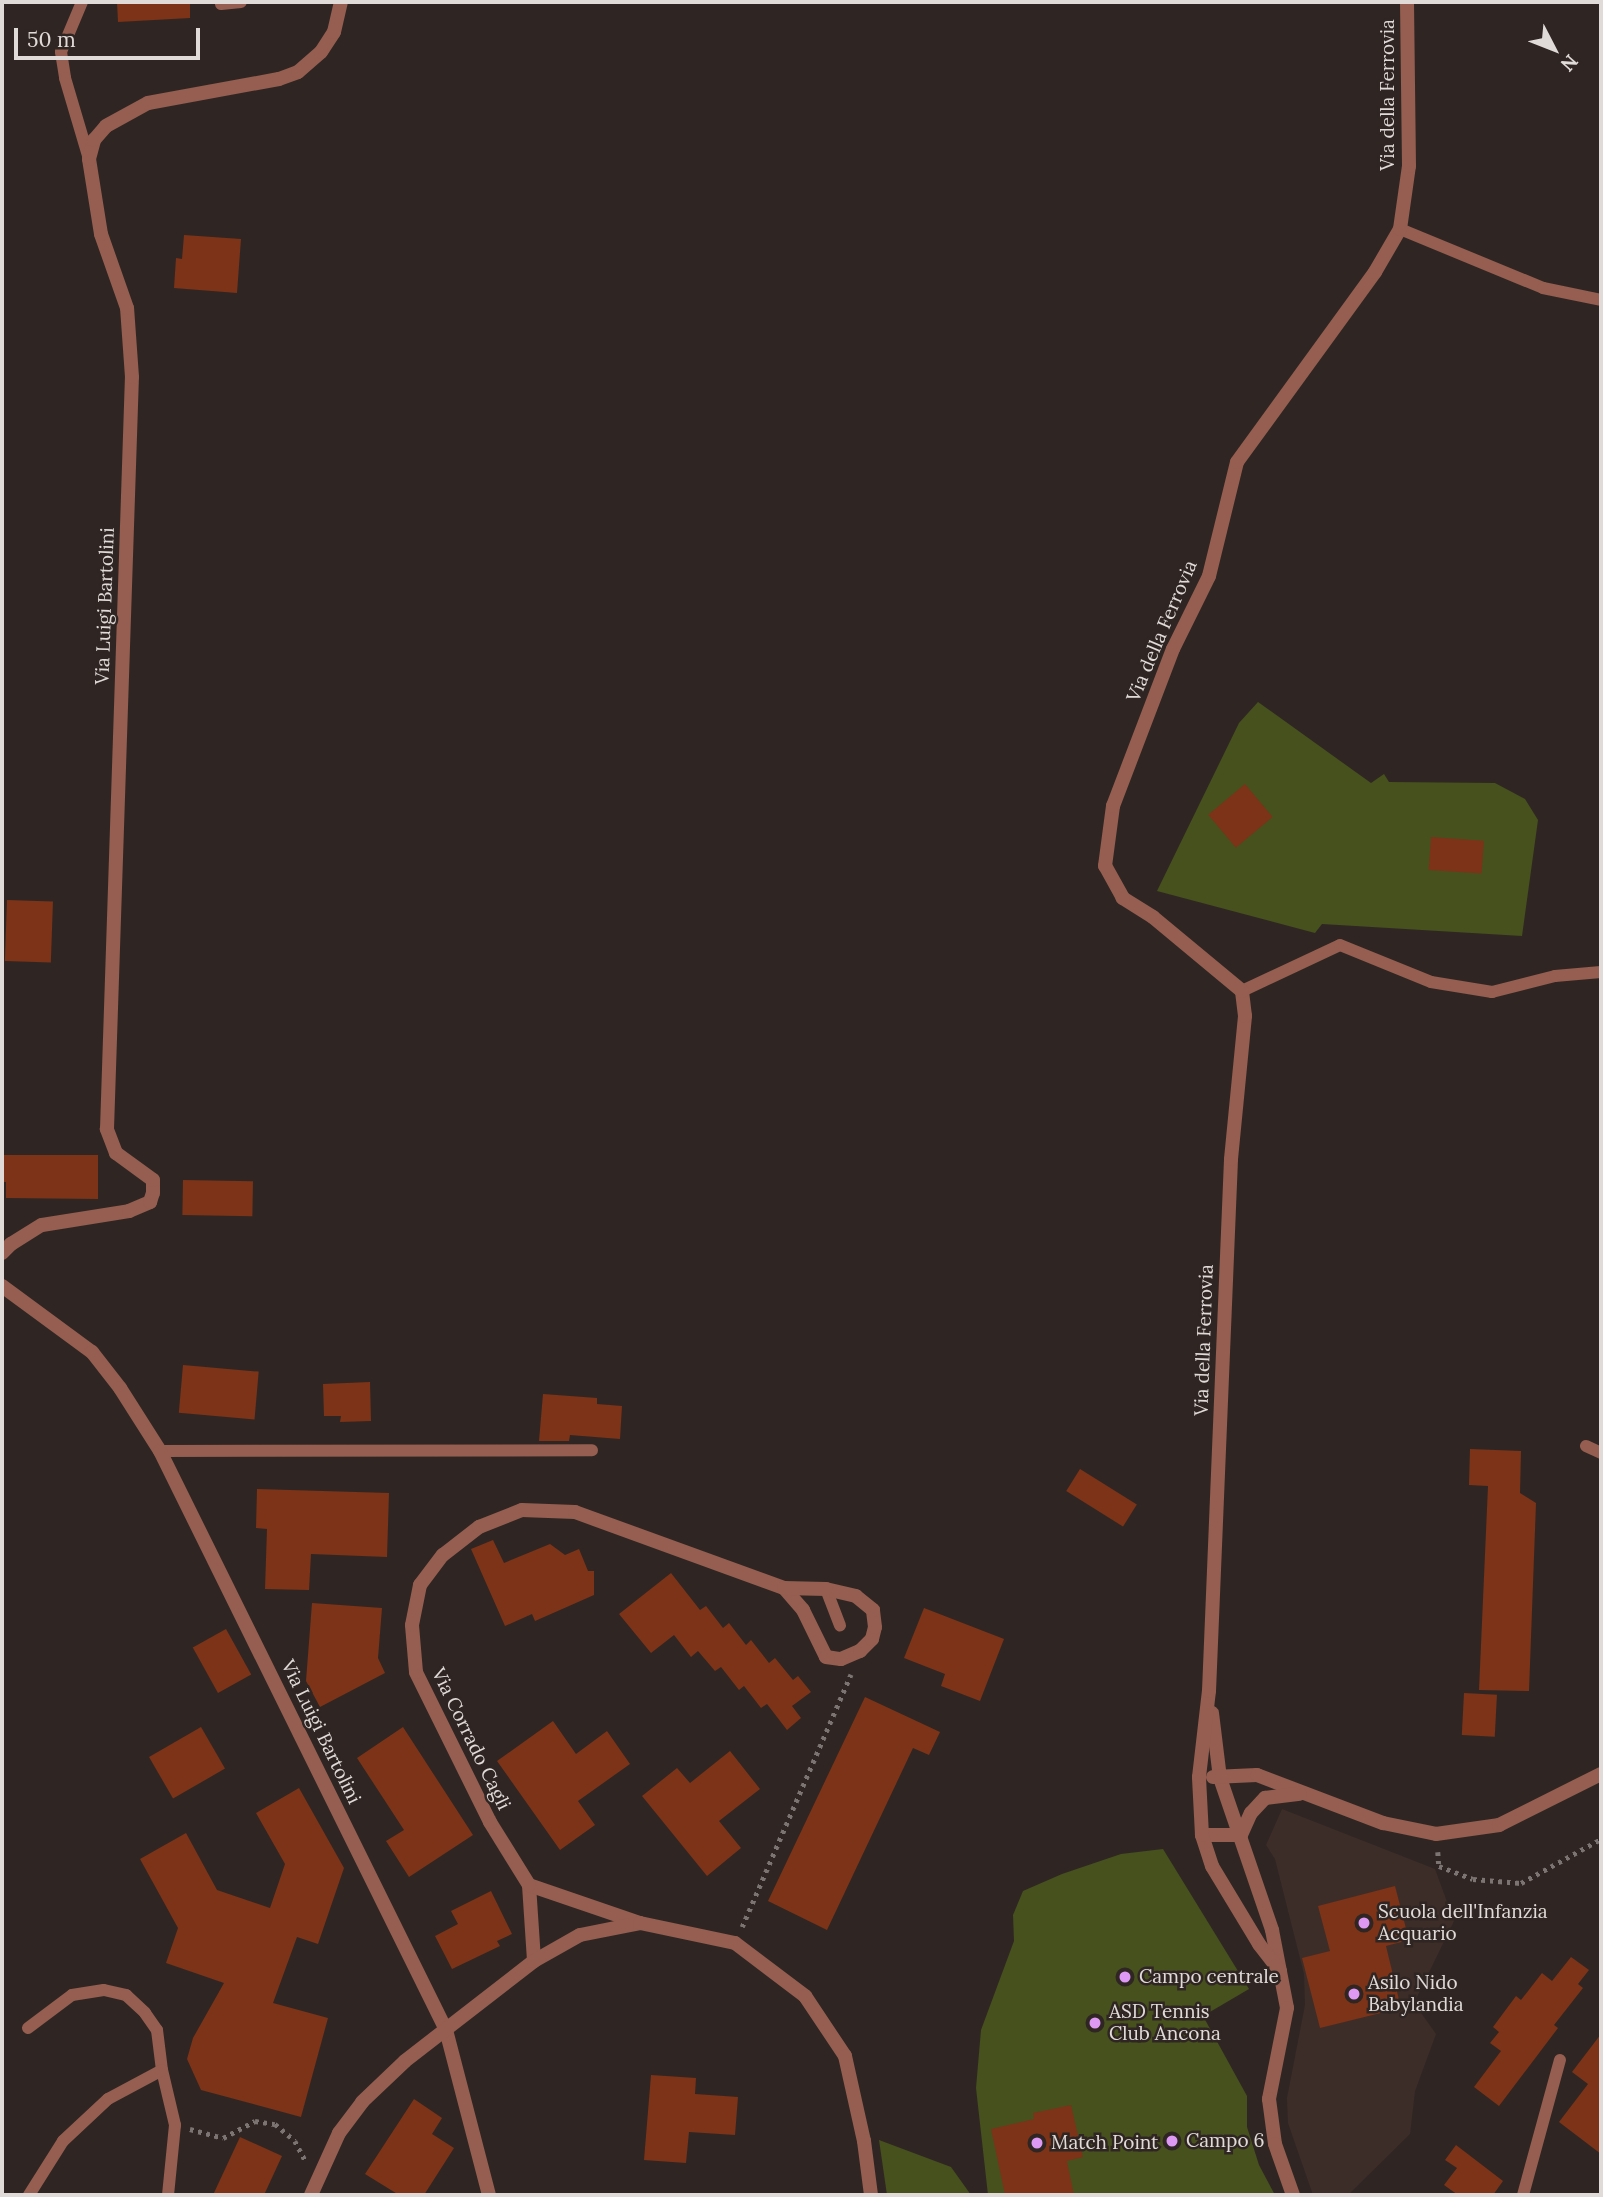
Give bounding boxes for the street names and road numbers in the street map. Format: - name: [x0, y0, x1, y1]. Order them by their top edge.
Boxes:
- street label: Via della Ferrovia: [1377, 19, 1399, 171]
- street label: Via Luigi Bartolini: [91, 527, 119, 685]
- street label: Via della Ferrovia: [1122, 557, 1202, 705]
- street label: Via della Ferrovia: [1190, 1264, 1218, 1416]
- street label: Via Luigi Bartolini: [276, 1656, 366, 1808]
- street label: Via Corrado Cagli: [427, 1664, 515, 1814]

